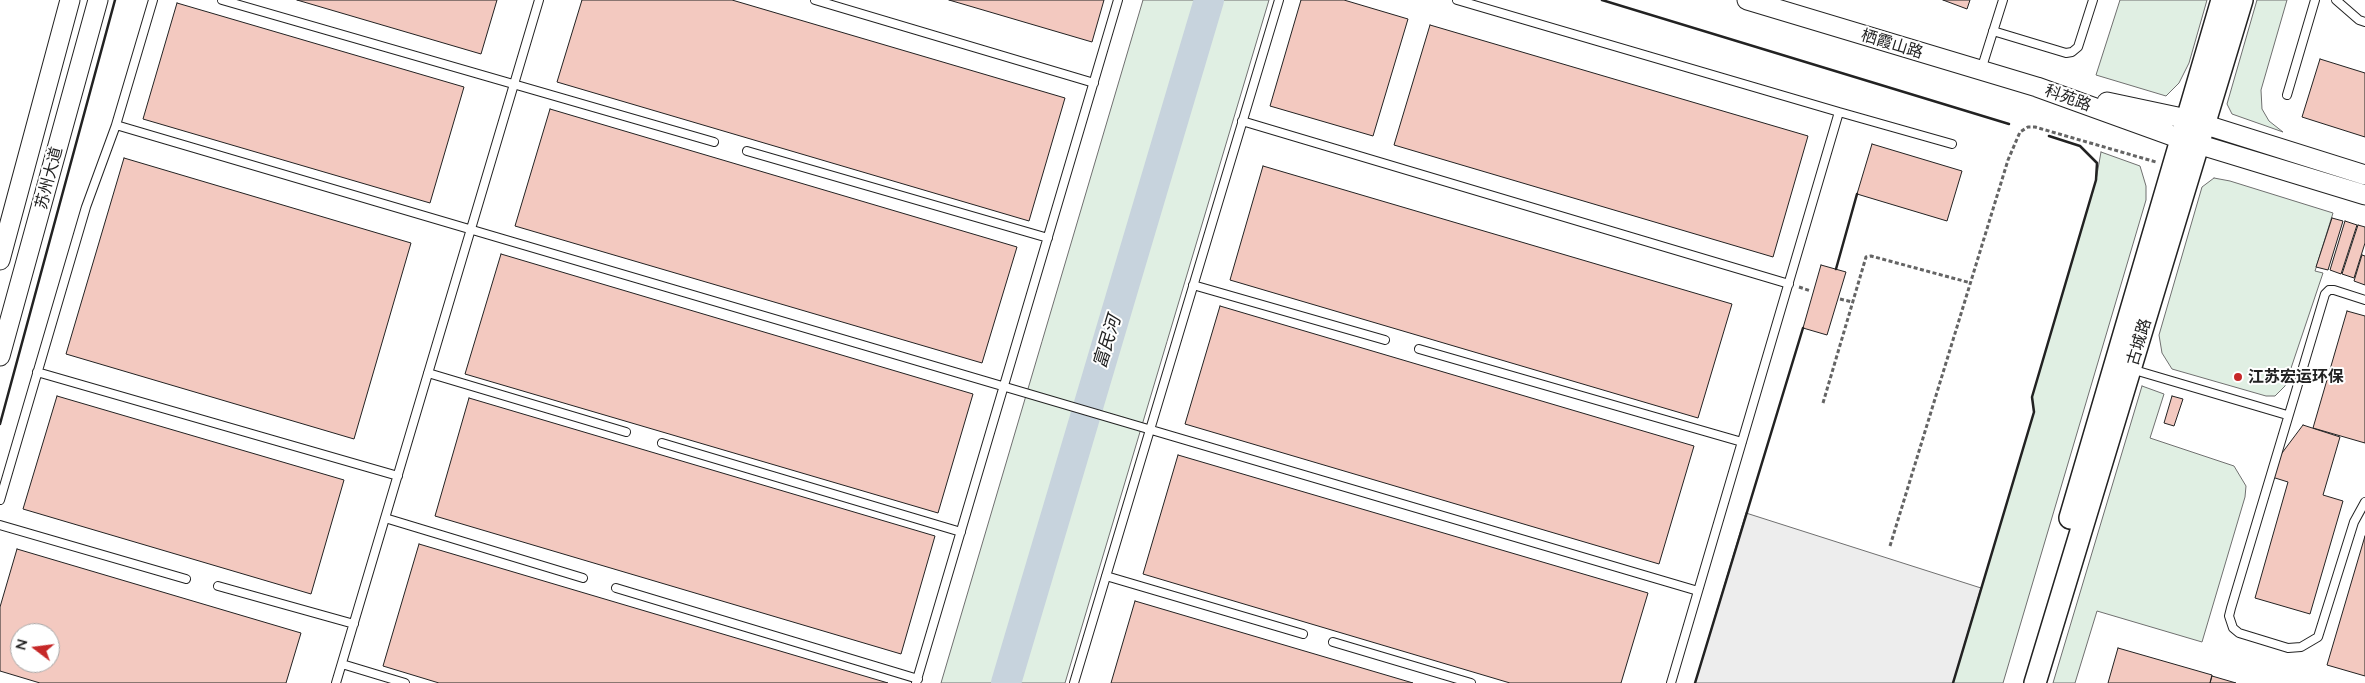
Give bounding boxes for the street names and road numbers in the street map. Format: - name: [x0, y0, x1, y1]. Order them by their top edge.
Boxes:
- street label: 栖霞山路: [1859, 25, 1925, 63]
- street label: 科苑路: [2042, 81, 2094, 115]
- street label: 苏州大道: [31, 145, 67, 211]
- street label: 古城路: [2123, 316, 2155, 368]

